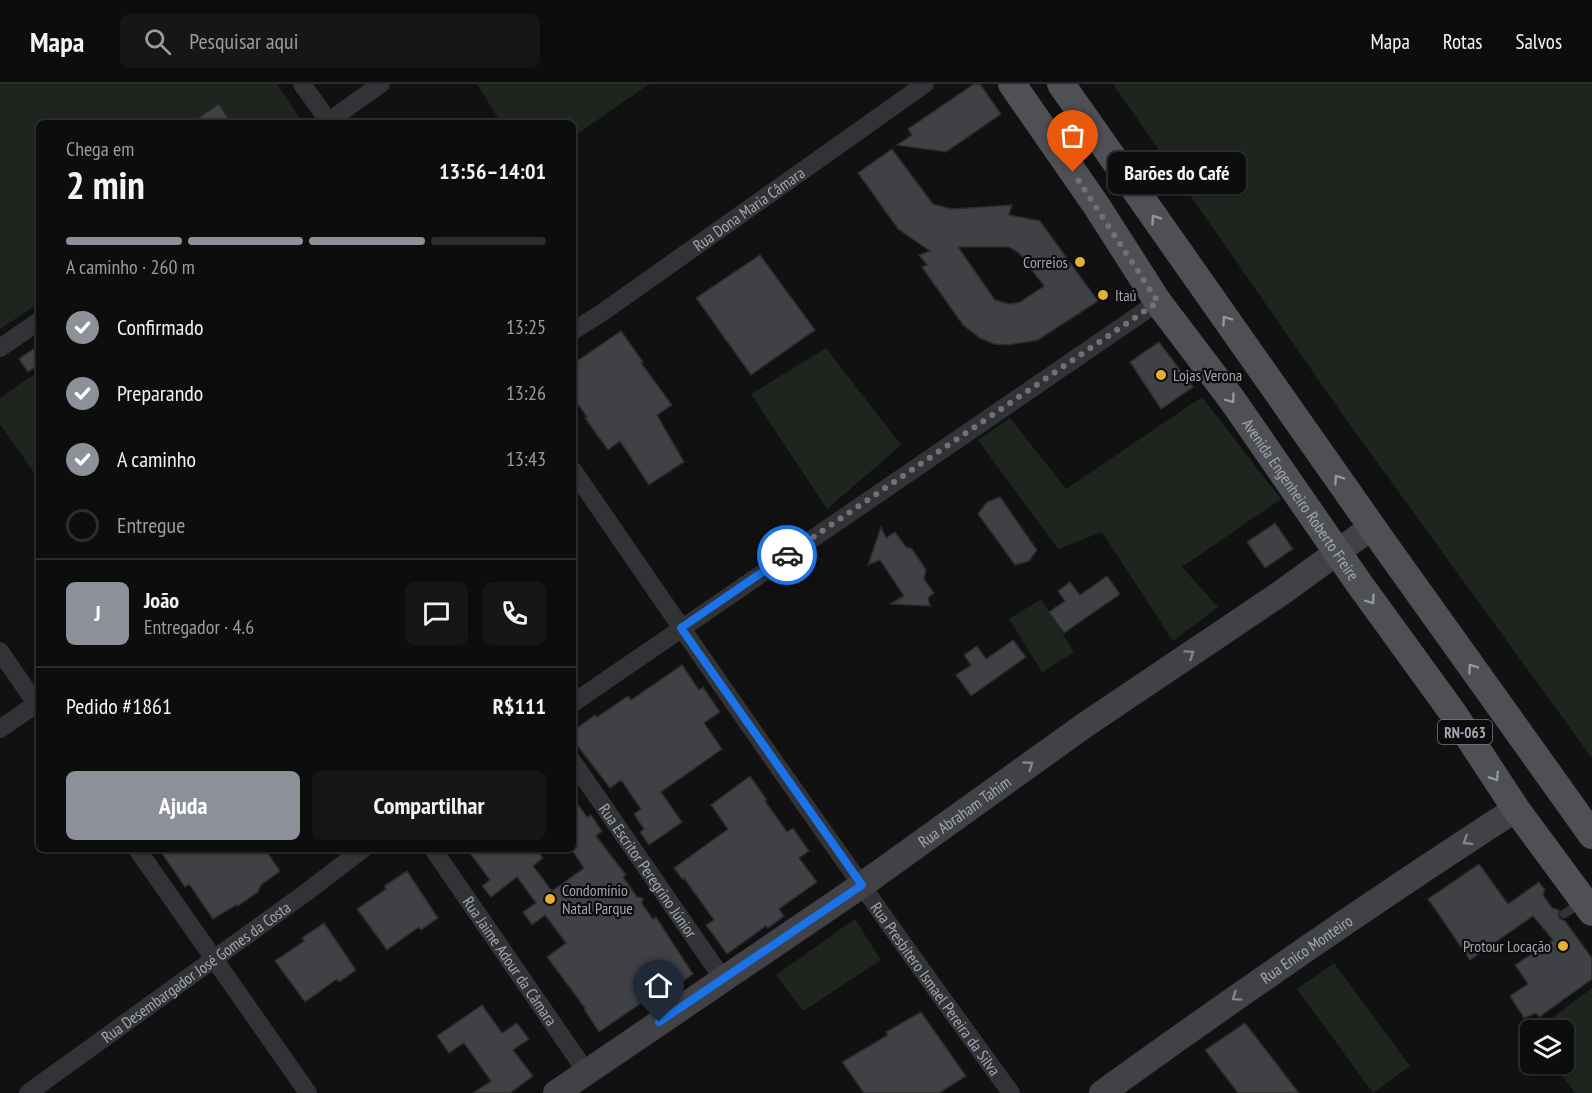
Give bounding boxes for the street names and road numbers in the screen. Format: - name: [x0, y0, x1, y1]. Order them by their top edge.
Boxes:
- street label: Rua Dona Maria Câmara: [689, 162, 808, 255]
- street label: Avenida Engenheiro Roberto Freire: [1238, 414, 1364, 584]
- road number: RN-063: [1438, 720, 1492, 744]
- street label: Rua Abraham Tahim: [914, 772, 1015, 852]
- street label: Rua Escritor Peregrino Júnior: [595, 800, 702, 942]
- street label: Rua Jaime Adour da Câmara: [459, 893, 561, 1030]
- street label: Rua Desembargador José Gomes da Costa: [97, 897, 294, 1047]
- street label: Rua Presbítero Ismael Pereira da Silva: [867, 898, 1005, 1079]
- street label: Rua Enico Monteiro: [1256, 910, 1356, 988]

